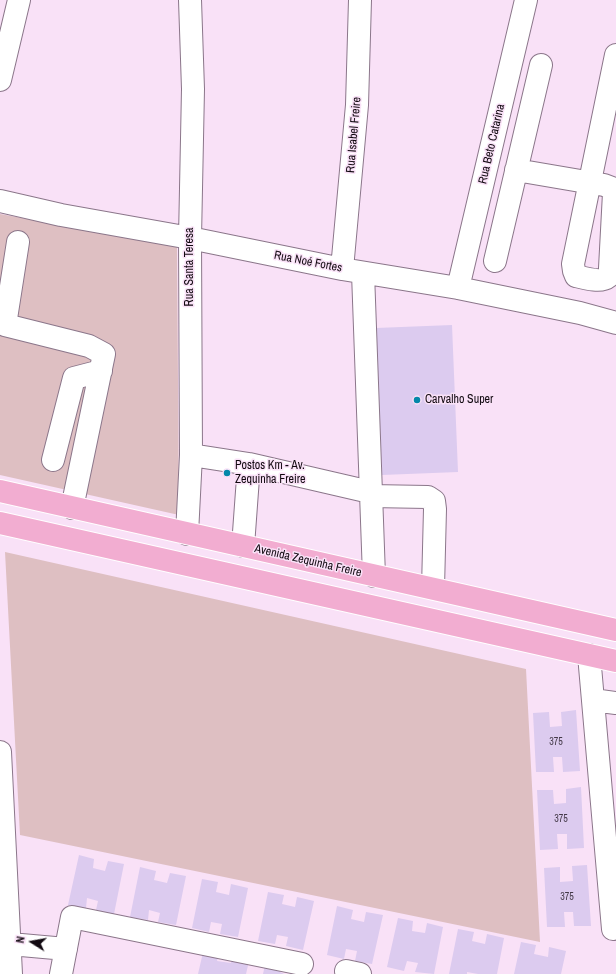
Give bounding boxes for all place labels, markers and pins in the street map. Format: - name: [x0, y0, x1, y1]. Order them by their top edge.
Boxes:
- place label: Carvalho Super: [425, 393, 493, 407]
- marker: Carvalho Super: [412, 395, 422, 405]
- place label: Postos Km - Av. Zequinha Freire: [235, 459, 306, 487]
- marker: Postos Km - Av. Zequinha Freire: [222, 468, 232, 478]

